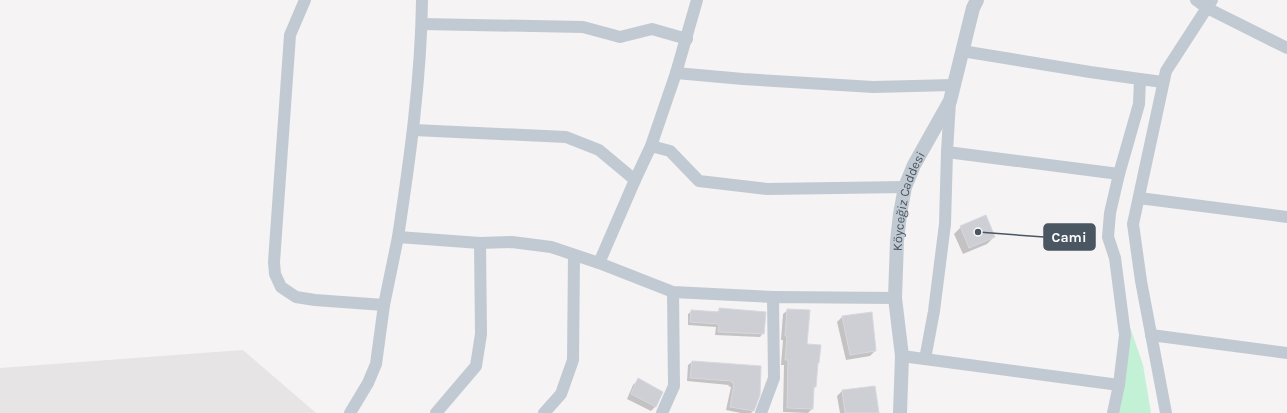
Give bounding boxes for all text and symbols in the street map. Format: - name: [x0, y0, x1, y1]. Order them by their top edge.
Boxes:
- street label: Köyceğiz Caddesi: [889, 149, 928, 251]
- callout: Cami: [1044, 224, 1095, 250]
- text: Cami: [1052, 229, 1086, 246]

